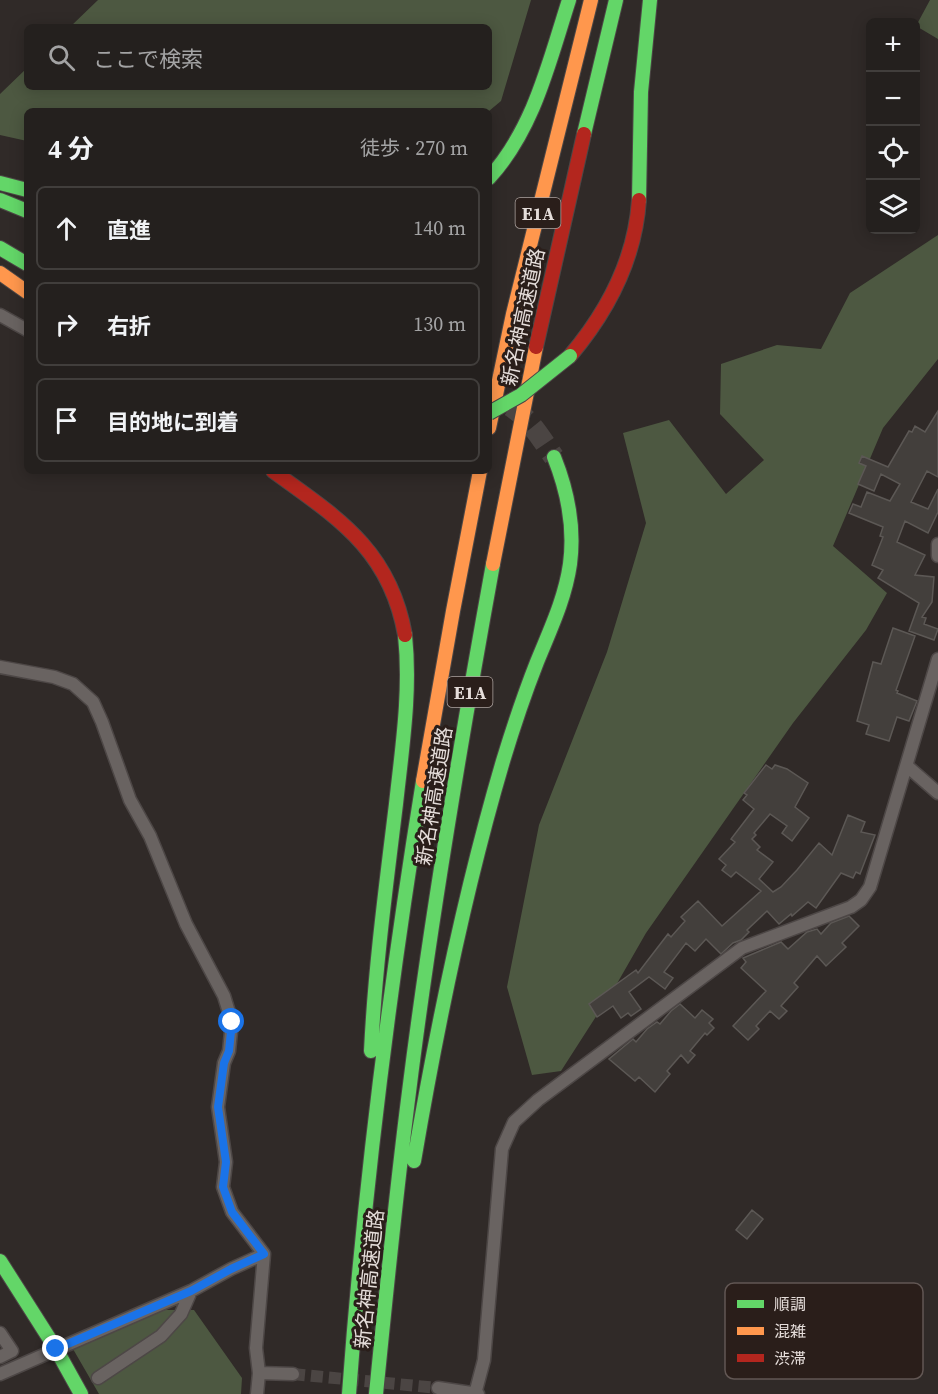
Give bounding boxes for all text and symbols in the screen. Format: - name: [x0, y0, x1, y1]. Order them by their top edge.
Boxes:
- map controls: [866, 18, 920, 234]
- button: +: [866, 18, 920, 72]
- search box: [24, 24, 492, 90]
- icon: search: [45, 41, 78, 74]
- text: ここで検索: [93, 44, 203, 74]
- button: −: [866, 72, 920, 126]
- button: locate: [866, 126, 920, 180]
- text: 4 分: [48, 131, 94, 167]
- text: 徒歩 · 270 m: [360, 134, 468, 162]
- button: layers: [866, 180, 920, 234]
- road number: E1A: [516, 198, 560, 228]
- icon: ahead: [50, 212, 83, 245]
- text: 140 m: [413, 214, 466, 242]
- text: 直進: [107, 215, 151, 245]
- street label: 新名神高速道路: [495, 246, 551, 388]
- icon: right: [50, 308, 83, 341]
- text: 130 m: [413, 310, 466, 338]
- text: 右折: [107, 311, 151, 341]
- icon: arrive: [50, 404, 83, 437]
- text: 目的地に到着: [107, 407, 239, 437]
- road number: E1A: [448, 677, 492, 707]
- street label: 新名神高速道路: [409, 725, 459, 867]
- route start: [218, 1008, 244, 1034]
- street label: 新名神高速道路: [348, 1208, 390, 1350]
- legend: [725, 1283, 923, 1379]
- text: 順調: [774, 1293, 806, 1315]
- text: 混雑: [774, 1320, 806, 1342]
- route end: [42, 1335, 68, 1361]
- text: 渋滞: [774, 1347, 806, 1369]

